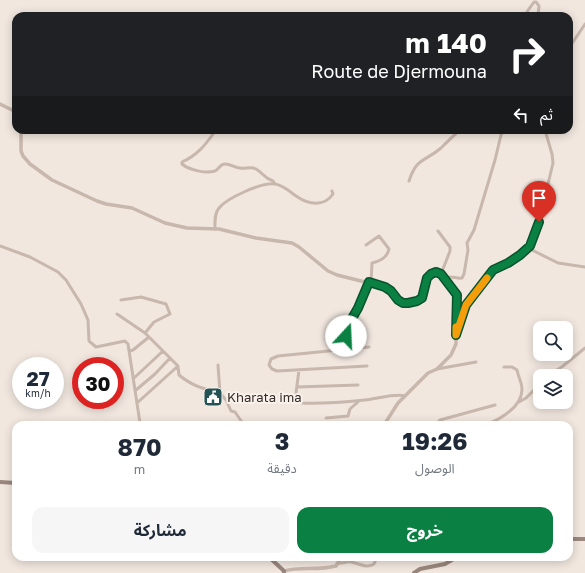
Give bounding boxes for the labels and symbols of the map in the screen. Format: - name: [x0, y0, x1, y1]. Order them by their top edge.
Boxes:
- pin: [522, 181, 556, 222]
- position arrow: [325, 315, 367, 357]
- speed limit sign: 30: [72, 357, 124, 409]
- public building icon: Kharata ima: [202, 386, 224, 408]
- place label: Kharata ima: [227, 389, 302, 405]

